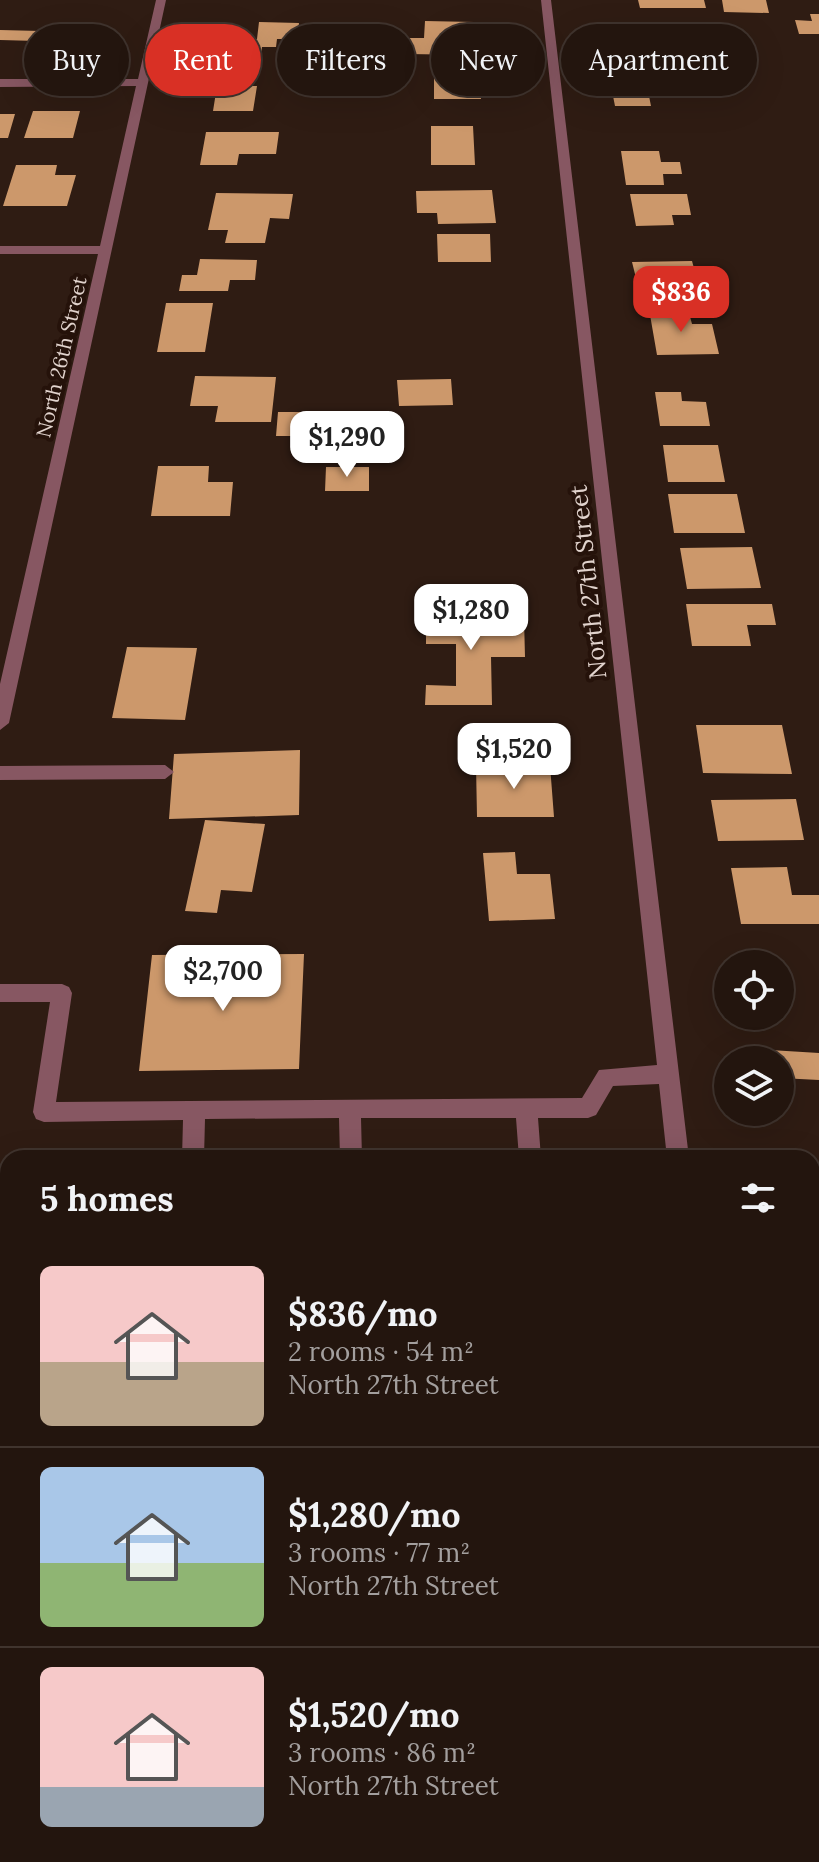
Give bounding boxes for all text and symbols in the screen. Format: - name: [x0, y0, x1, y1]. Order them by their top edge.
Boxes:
- chip: Buy: [24, 24, 129, 96]
- chip: Rent: [145, 24, 261, 96]
- chip: Filters: [277, 24, 415, 96]
- chip: New: [431, 24, 545, 96]
- chip: Apartment: [561, 24, 757, 96]
- pin: $836: [634, 266, 728, 334]
- street label: North 26th Street: [30, 274, 92, 440]
- text: $836: [651, 275, 711, 308]
- pin: $1,290: [282, 411, 412, 479]
- text: $1,290: [308, 420, 386, 453]
- street label: North 27th Street: [562, 483, 614, 680]
- pin: $1,280: [406, 584, 536, 652]
- text: $1,280: [432, 593, 510, 626]
- pin: $1,520: [449, 723, 579, 791]
- text: $1,520: [476, 732, 552, 765]
- pin: $2,700: [158, 945, 288, 1013]
- map controls: [714, 950, 794, 1126]
- button: locate: [714, 950, 794, 1030]
- text: $2,700: [183, 954, 263, 987]
- button: layers: [714, 1046, 794, 1126]
- icon: filters: [736, 1176, 780, 1220]
- text: 5 homes: [40, 1177, 174, 1220]
- text: $836/mo: [288, 1292, 438, 1335]
- icon: home: [104, 1298, 200, 1394]
- text: 2 rooms · 54 m²: [288, 1335, 474, 1368]
- text: North 27th Street: [288, 1368, 499, 1401]
- text: $1,280/mo: [288, 1493, 461, 1536]
- icon: home: [104, 1499, 200, 1595]
- text: 3 rooms · 77 m²: [288, 1536, 470, 1569]
- text: North 27th Street: [288, 1569, 499, 1602]
- text: $1,520/mo: [288, 1693, 460, 1736]
- icon: home: [104, 1699, 200, 1795]
- text: 3 rooms · 86 m²: [288, 1736, 476, 1769]
- text: North 27th Street: [288, 1769, 499, 1802]

